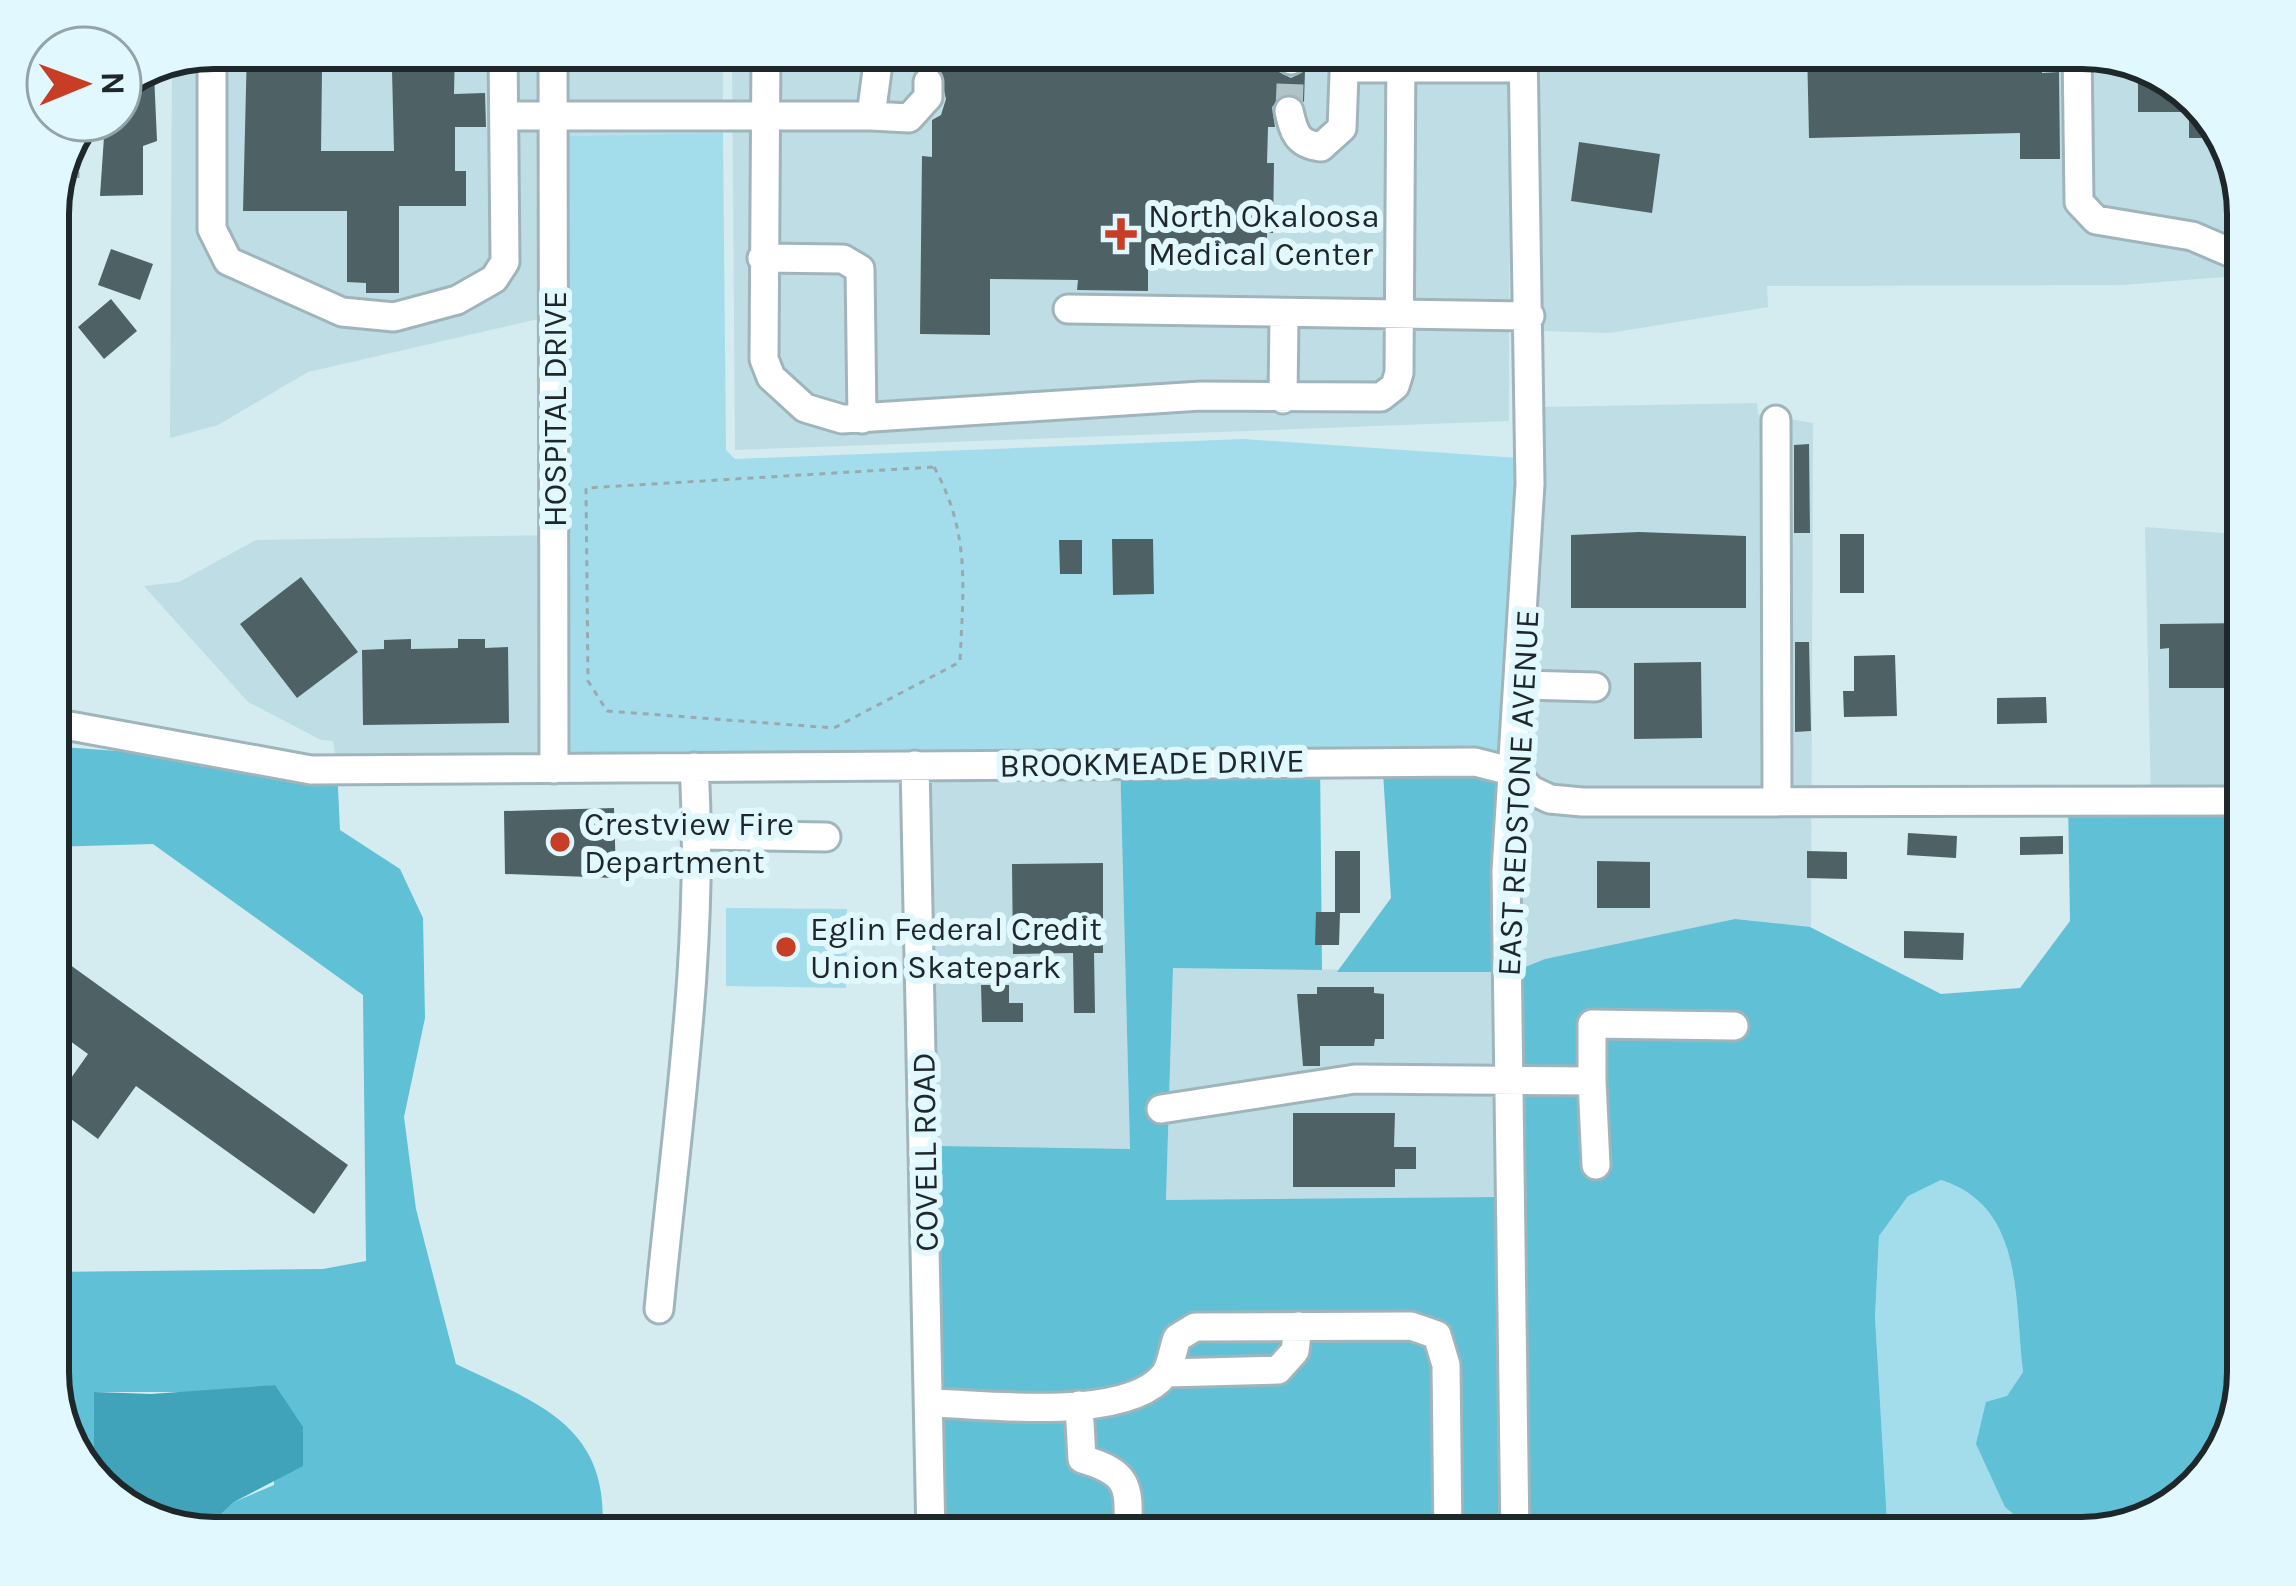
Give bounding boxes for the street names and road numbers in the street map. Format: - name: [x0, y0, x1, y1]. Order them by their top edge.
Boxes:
- street label: HOSPITAL DRIVE: [536, 291, 574, 527]
- street label: EAST REDSTONE AVENUE: [1489, 609, 1547, 977]
- street label: BROOKMEADE DRIVE: [999, 741, 1305, 785]
- street label: COVELL ROAD: [904, 1052, 946, 1252]

